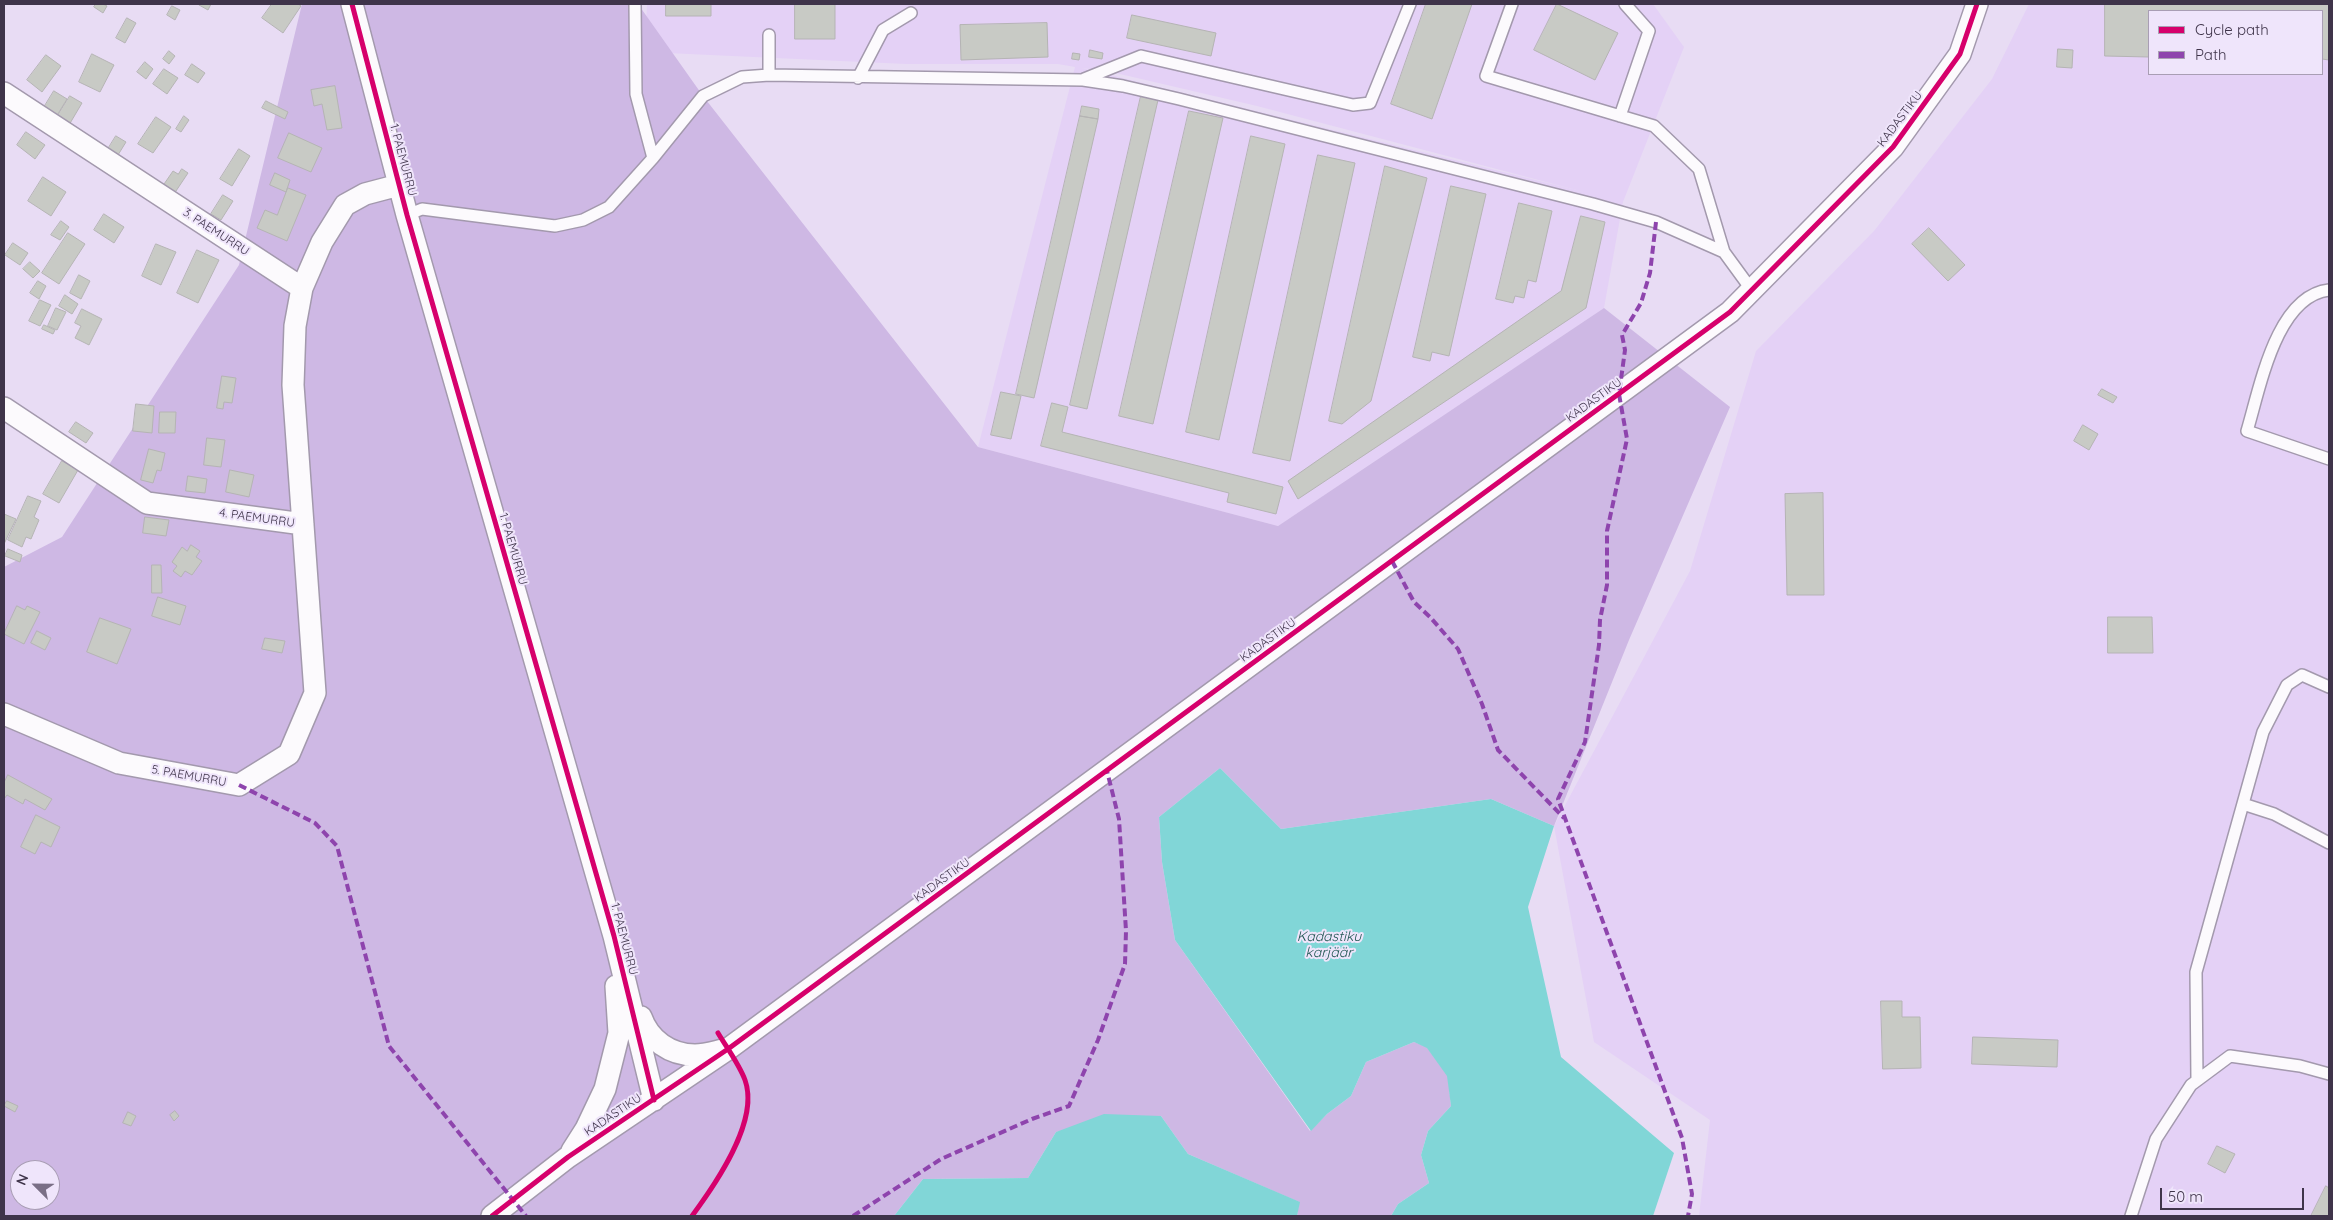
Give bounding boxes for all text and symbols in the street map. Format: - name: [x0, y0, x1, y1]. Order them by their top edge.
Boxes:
- legend: [2148, 10, 2323, 75]
- text: Cycle path: [2195, 20, 2269, 39]
- text: Path: [2195, 45, 2227, 64]
- street label: KADASTIKU: [1874, 88, 1926, 150]
- street label: 1. PAEMURRU: [386, 122, 420, 198]
- street label: 3. PAEMURRU: [180, 205, 252, 259]
- street label: KADASTIKU: [1563, 375, 1625, 425]
- street label: 4. PAEMURRU: [218, 506, 296, 530]
- street label: 1. PAEMURRU: [496, 511, 530, 587]
- street label: KADASTIKU: [1237, 615, 1299, 665]
- street label: 5. PAEMURRU: [150, 762, 228, 790]
- street label: KADASTIKU: [911, 855, 973, 905]
- street label: 1. PAEMURRU: [607, 901, 641, 977]
- water label: Kadastiku karjäär: [1297, 929, 1361, 962]
- street label: KADASTIKU: [582, 1091, 644, 1139]
- north arrow: [10, 1160, 60, 1210]
- text: N: [12, 1171, 32, 1188]
- scale bar: [2163, 1178, 2307, 1210]
- text: 50 m: [2168, 1187, 2203, 1206]

